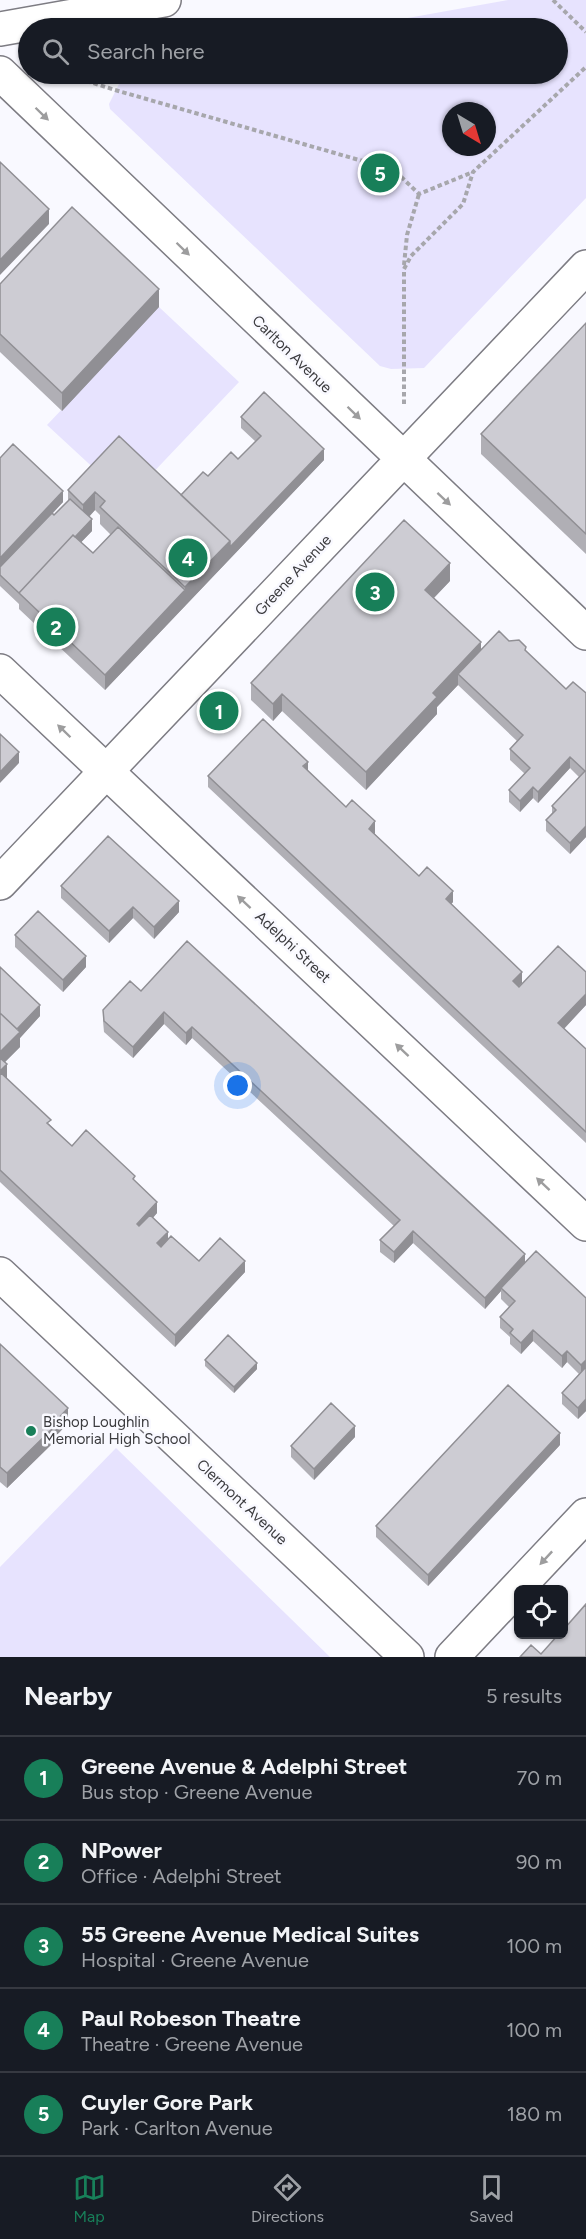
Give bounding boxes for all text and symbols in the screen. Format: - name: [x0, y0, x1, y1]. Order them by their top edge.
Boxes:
- search box: [18, 18, 568, 84]
- icon: search: [39, 35, 72, 68]
- text: Search here: [87, 38, 205, 65]
- north arrow: [442, 102, 496, 156]
- one-way arrow: [35, 106, 49, 120]
- pin: 5: [360, 150, 400, 195]
- one-way arrow: [175, 242, 190, 256]
- street label: Carlton Avenue: [248, 311, 336, 397]
- one-way arrow: [346, 406, 361, 420]
- one-way arrow: [437, 492, 451, 506]
- street label: Greene Avenue: [251, 531, 335, 619]
- pin: 4: [168, 536, 207, 580]
- pin: 3: [356, 570, 394, 614]
- pin: 2: [36, 604, 76, 650]
- pin: 1: [200, 688, 238, 734]
- one-way arrow: [57, 725, 71, 739]
- one-way arrow: [237, 895, 252, 909]
- street label: Adelphi Street: [251, 907, 335, 987]
- one-way arrow: [394, 1043, 409, 1057]
- your location: [223, 1071, 252, 1100]
- one-way arrow: [536, 1177, 551, 1191]
- place label: Bishop Loughlin Memorial High School: [43, 1413, 191, 1448]
- marker: Bishop Loughlin Memorial High School: [24, 1424, 38, 1438]
- street label: Clermont Avenue: [193, 1455, 291, 1549]
- one-way arrow: [540, 1550, 553, 1565]
- map controls: [514, 1585, 568, 1639]
- button: locate: [514, 1585, 568, 1639]
- text: Nearby: [24, 1680, 112, 1712]
- text: 5 results: [486, 1684, 562, 1708]
- text: Greene Avenue & Adelphi Street: [81, 1753, 407, 1780]
- text: 1: [39, 1766, 48, 1790]
- text: 70 m: [516, 1766, 562, 1790]
- text: Bus stop · Greene Avenue: [81, 1780, 312, 1804]
- text: NPower: [81, 1837, 162, 1864]
- text: 2: [38, 1850, 49, 1874]
- text: 90 m: [516, 1850, 562, 1874]
- text: Office · Adelphi Street: [81, 1864, 282, 1888]
- text: 55 Greene Avenue Medical Suites: [81, 1921, 419, 1948]
- text: 3: [38, 1934, 49, 1958]
- text: 100 m: [506, 1934, 562, 1958]
- text: Hospital · Greene Avenue: [81, 1948, 309, 1972]
- text: Paul Robeson Theatre: [81, 2005, 301, 2032]
- text: 4: [37, 2018, 50, 2042]
- text: 100 m: [506, 2018, 562, 2042]
- text: Theatre · Greene Avenue: [81, 2032, 303, 2056]
- text: Cuyler Gore Park: [81, 2089, 253, 2116]
- text: 5: [38, 2102, 49, 2126]
- text: 180 m: [507, 2102, 562, 2126]
- text: Park · Carlton Avenue: [81, 2116, 273, 2140]
- tab: Map: [73, 2171, 106, 2226]
- tab: Directions: [251, 2171, 324, 2226]
- tab: Saved: [469, 2171, 513, 2226]

